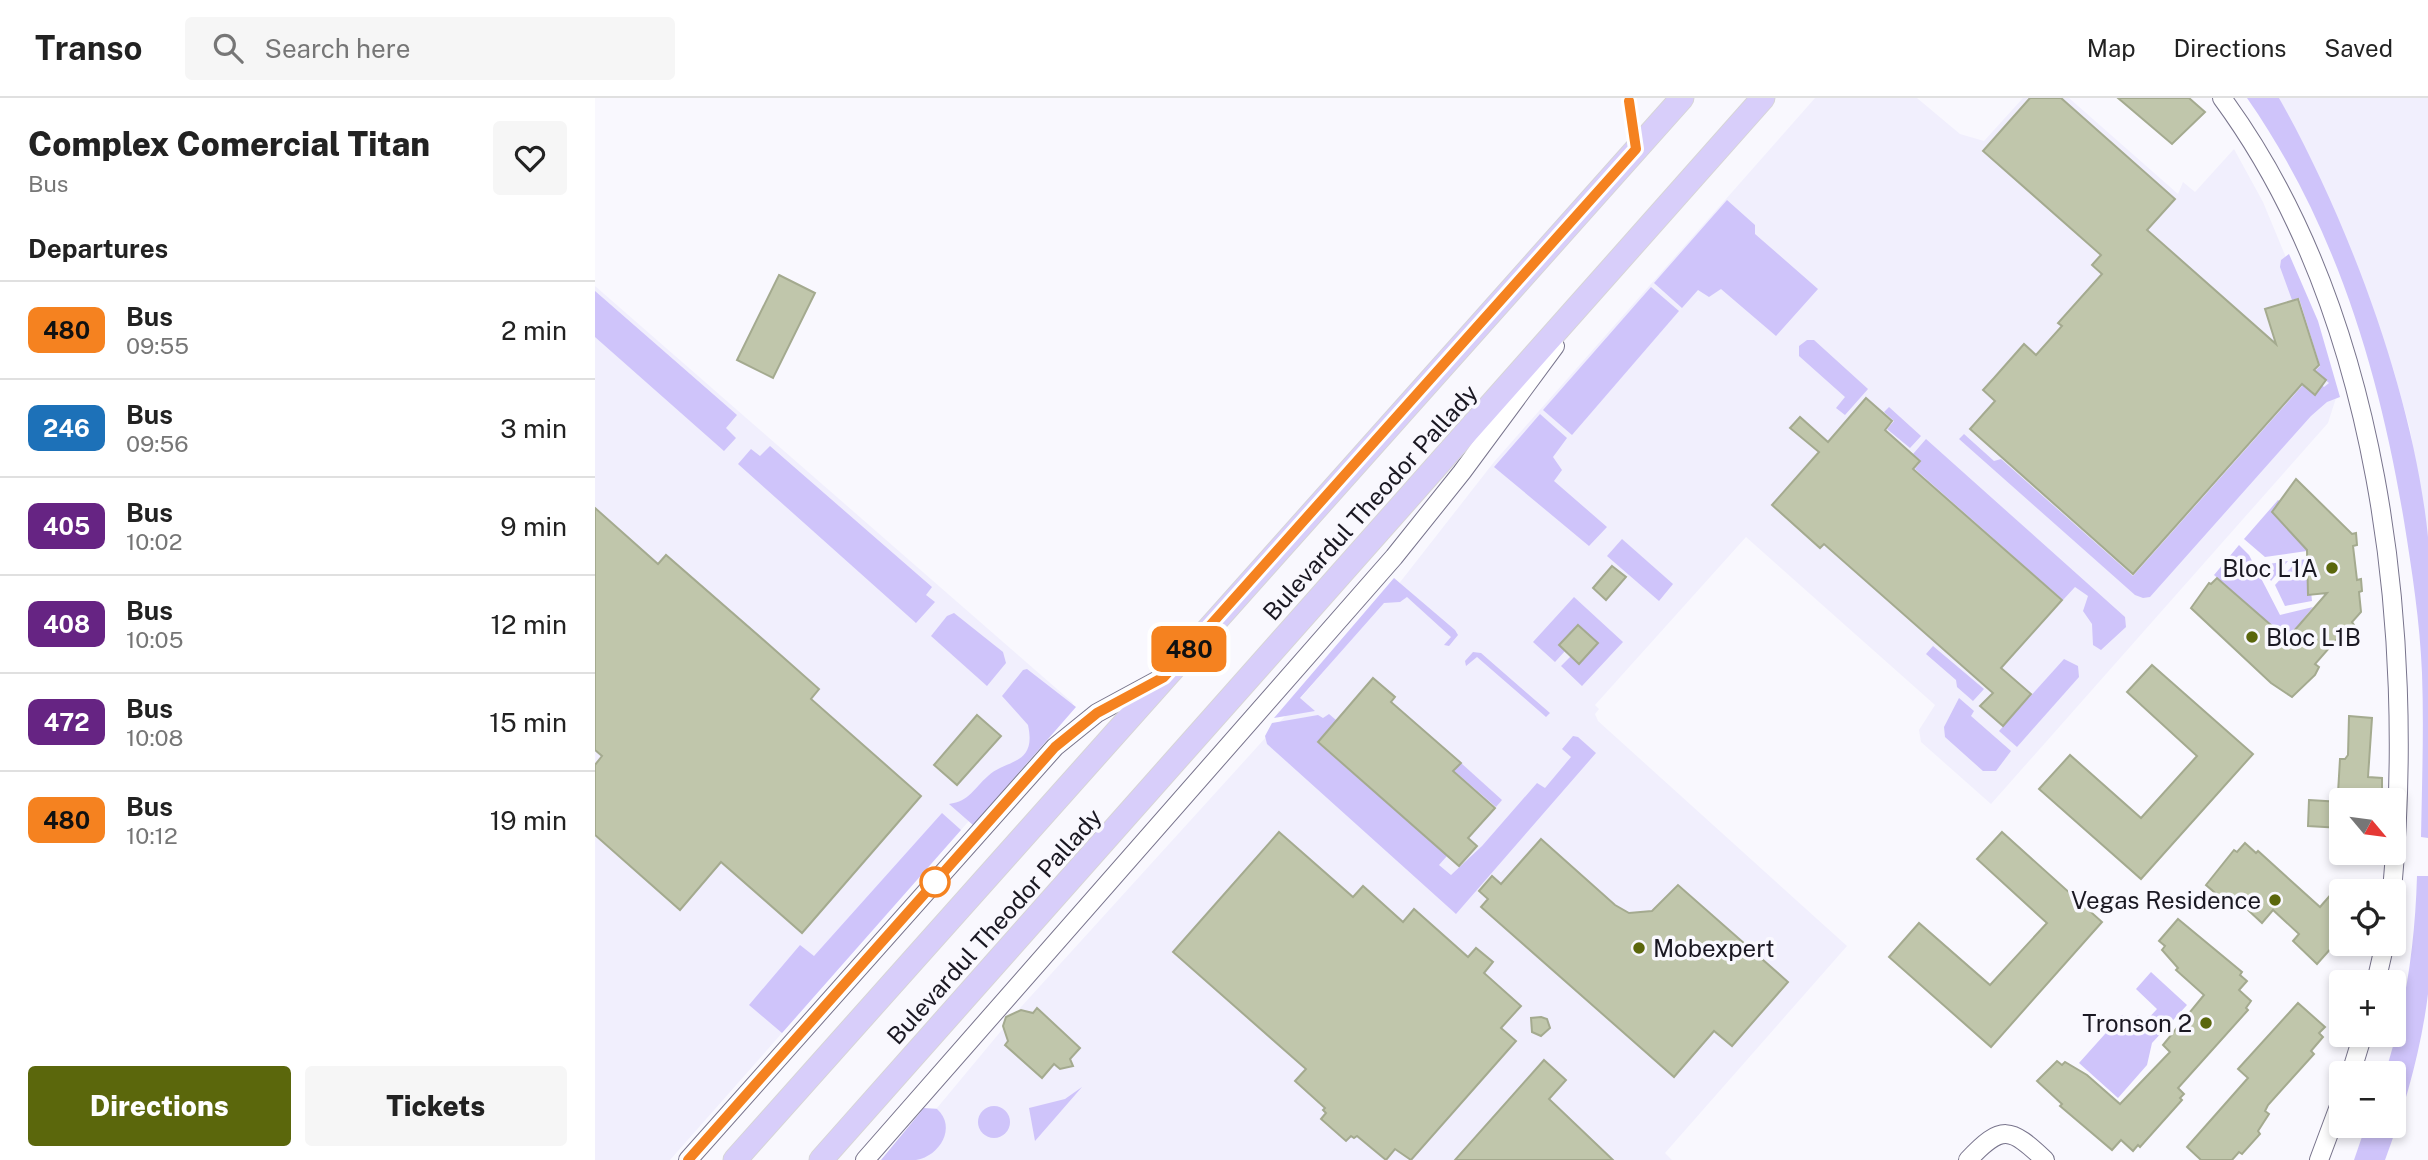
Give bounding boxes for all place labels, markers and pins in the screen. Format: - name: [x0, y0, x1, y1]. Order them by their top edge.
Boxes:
- place label: Bloc L1A: [2222, 554, 2318, 582]
- marker: Bloc L1A: [2324, 560, 2340, 576]
- place label: Bloc L1B: [2266, 623, 2361, 651]
- marker: Bloc L1B: [2244, 629, 2260, 645]
- unlabelled marker: [920, 867, 950, 897]
- place label: Vegas Residence: [2071, 886, 2261, 914]
- marker: Vegas Residence: [2267, 892, 2283, 908]
- place label: Mobexpert: [1653, 934, 1775, 962]
- marker: Mobexpert: [1631, 940, 1647, 956]
- place label: Tronson 2: [2082, 1009, 2192, 1037]
- marker: Tronson 2: [2198, 1015, 2214, 1031]

